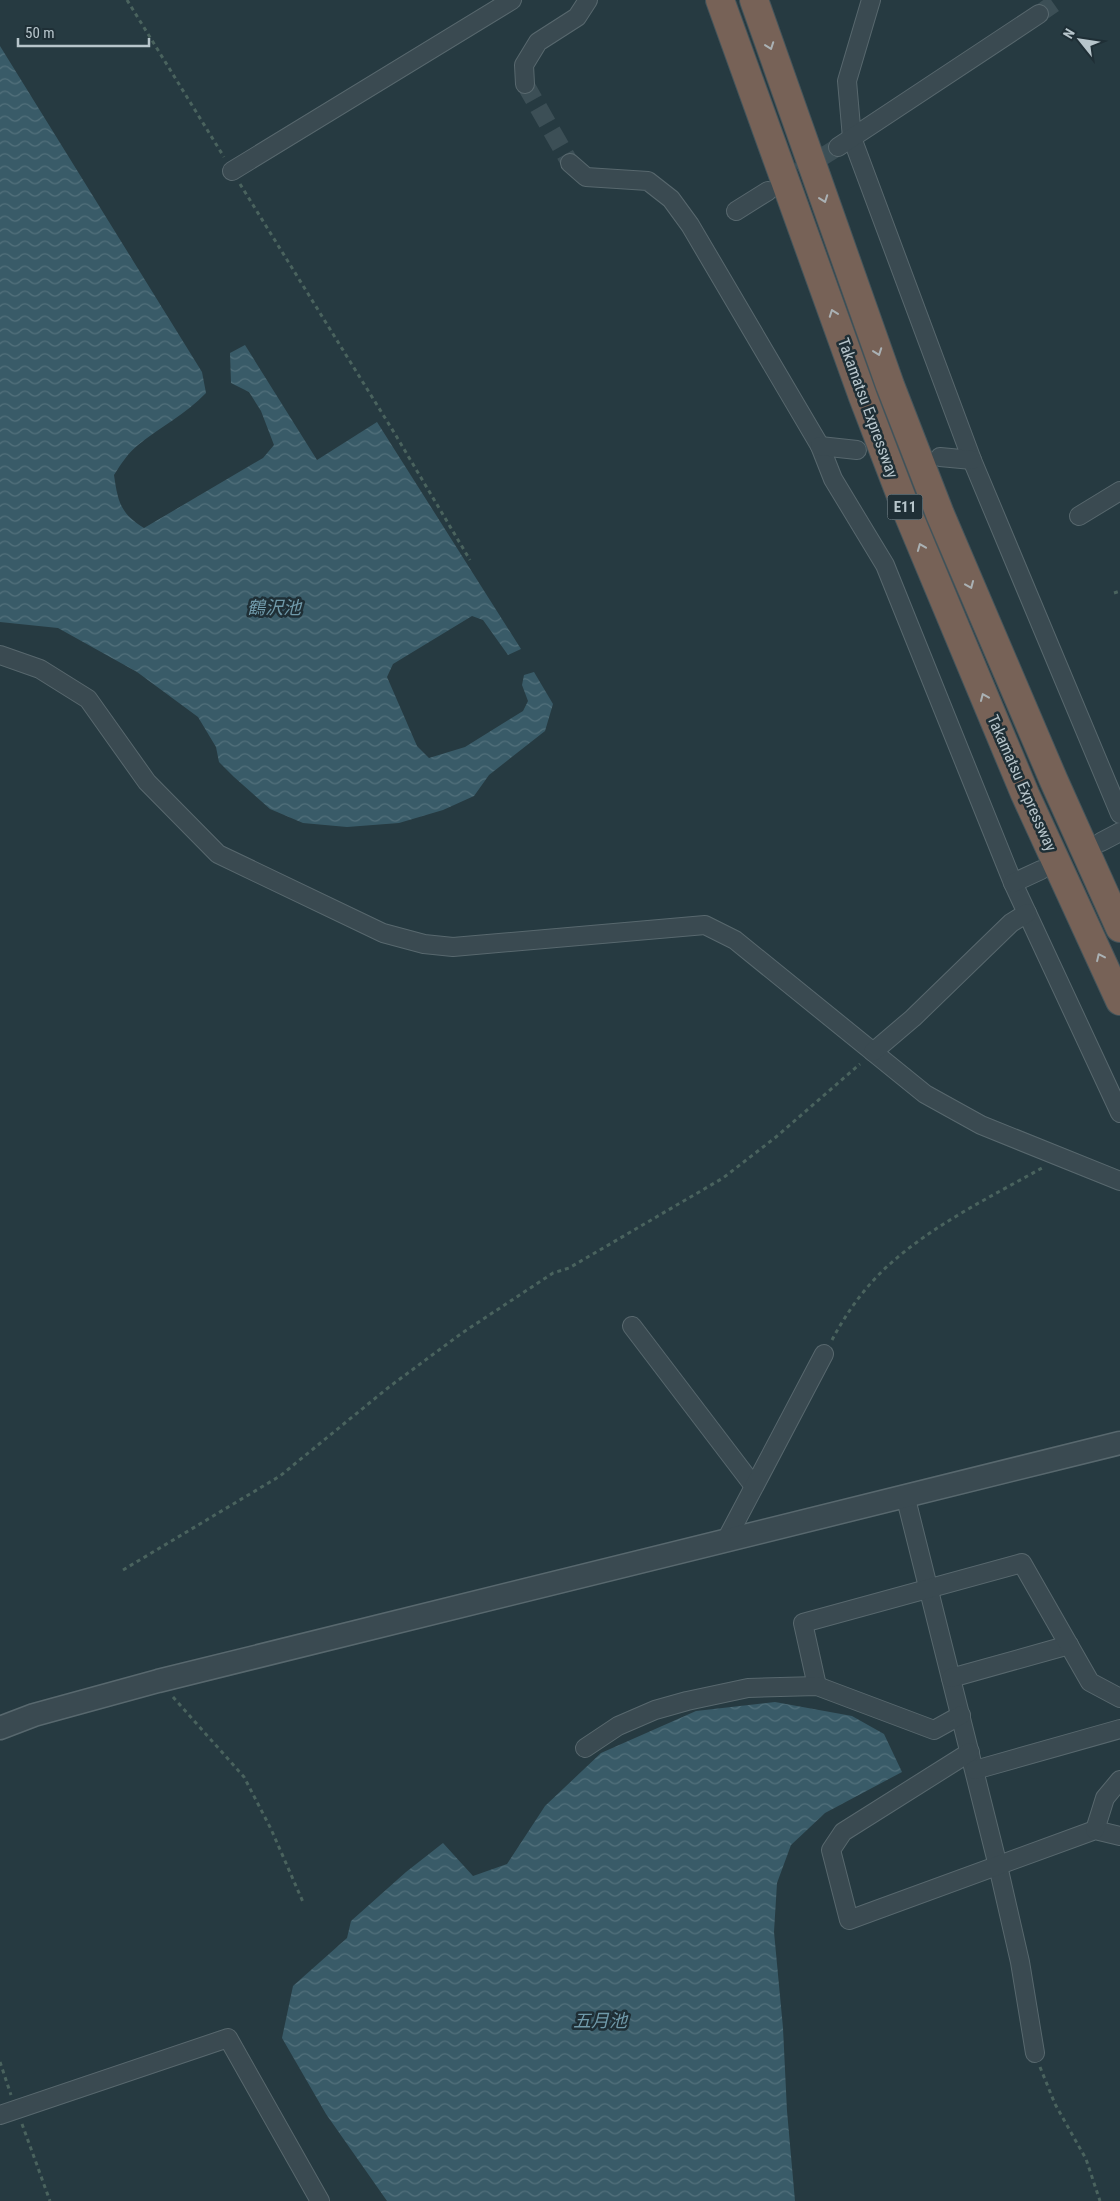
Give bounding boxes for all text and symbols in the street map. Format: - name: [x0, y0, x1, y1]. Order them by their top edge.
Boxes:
- scale bar: [18, 15, 149, 47]
- north arrow: [1055, 15, 1105, 65]
- text: 50 m: [25, 24, 55, 42]
- text: N: [1060, 26, 1078, 41]
- one-way arrow: [764, 41, 774, 50]
- one-way arrow: [818, 195, 828, 203]
- one-way arrow: [829, 309, 839, 318]
- street label: Takamatsu Expressway: [834, 335, 902, 481]
- one-way arrow: [872, 348, 882, 356]
- road number: E11: [888, 494, 922, 520]
- one-way arrow: [917, 543, 928, 552]
- one-way arrow: [964, 580, 974, 589]
- water label: 鶴沢池: [247, 597, 303, 618]
- one-way arrow: [979, 693, 990, 702]
- street label: Takamatsu Expressway: [983, 712, 1061, 855]
- one-way arrow: [1095, 953, 1106, 962]
- water label: 五月池: [573, 2010, 629, 2031]

